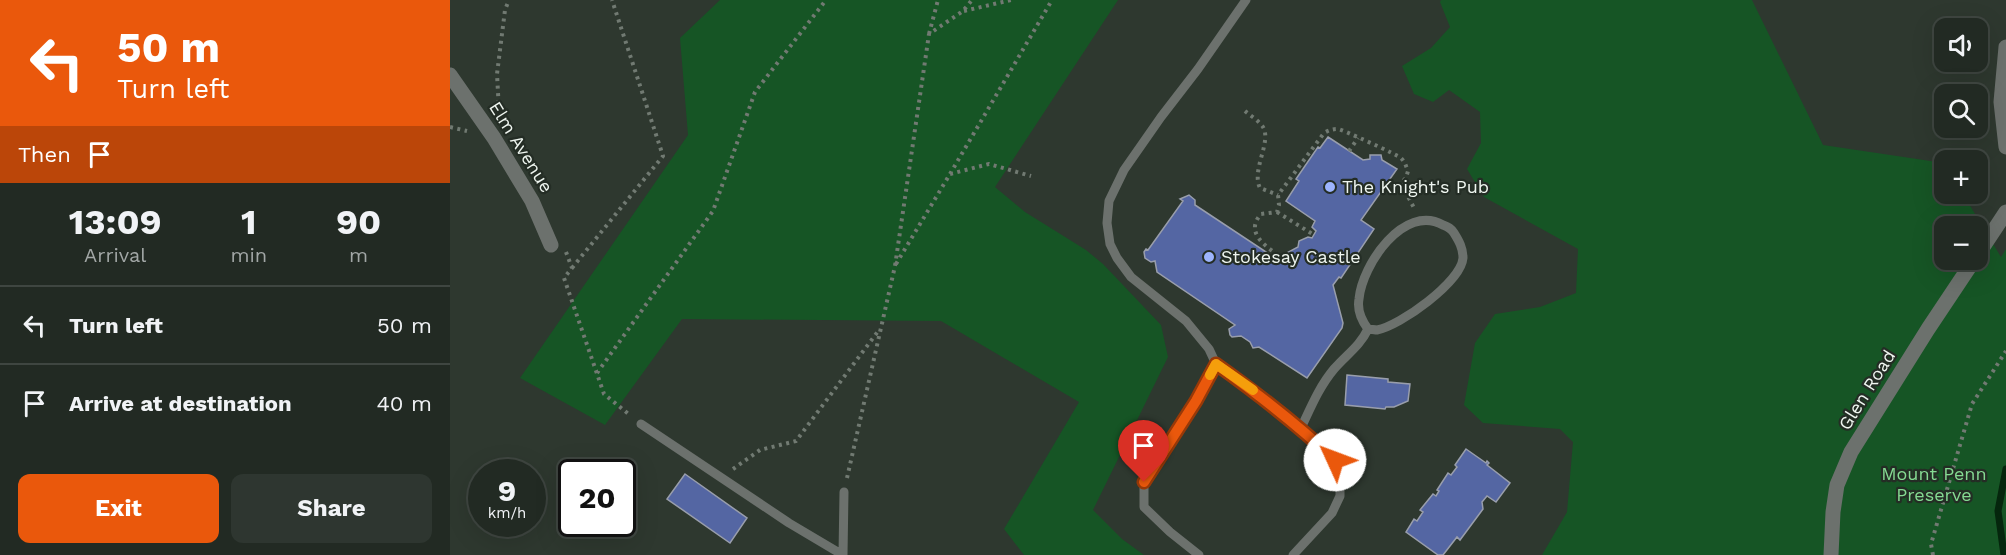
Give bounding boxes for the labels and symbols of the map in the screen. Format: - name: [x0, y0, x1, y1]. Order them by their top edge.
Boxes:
- street label: Elm Avenue: [485, 97, 558, 196]
- place label: The Knight's Pub: [1342, 176, 1489, 197]
- marker: The Knight's Pub: [1323, 180, 1337, 194]
- place label: Stokesay Castle: [1221, 246, 1361, 267]
- marker: Stokesay Castle: [1202, 250, 1216, 264]
- street label: Glen Road: [1834, 346, 1899, 434]
- pin: [1118, 420, 1169, 482]
- position arrow: [1303, 428, 1367, 492]
- speed limit sign: 20: [558, 459, 636, 537]
- park label: Mount Penn Preserve: [1881, 463, 1987, 505]

